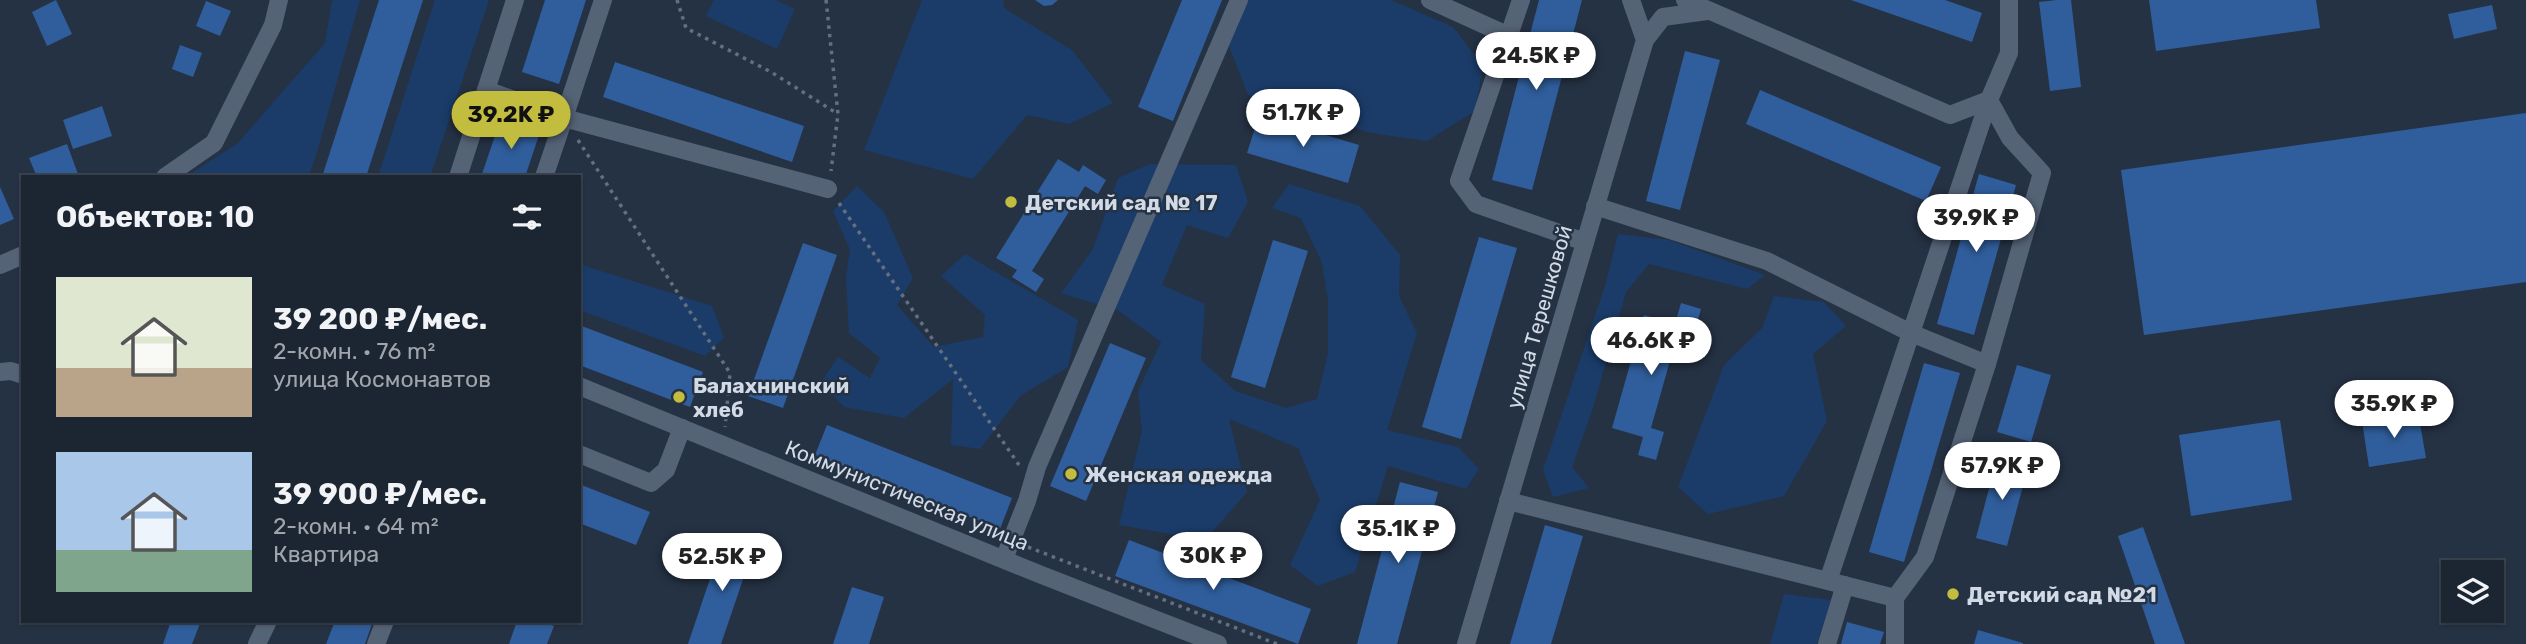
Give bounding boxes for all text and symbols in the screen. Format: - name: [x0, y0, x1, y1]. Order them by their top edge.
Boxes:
- pin: 24.5K ₽: [1471, 32, 1601, 92]
- text: 24.5K ₽: [1492, 41, 1580, 69]
- pin: 51.7K ₽: [1238, 90, 1368, 149]
- pin: 39.2K ₽: [446, 92, 576, 151]
- text: 51.7K ₽: [1262, 98, 1344, 126]
- text: 39.2K ₽: [468, 100, 554, 128]
- place label: Детский сад № 17: [1025, 190, 1217, 215]
- marker: Детский сад № 17: [1003, 194, 1019, 210]
- pin: 39.9K ₽: [1911, 194, 2041, 254]
- icon: filters: [508, 198, 546, 236]
- text: Объектов: 10: [56, 199, 255, 235]
- text: 39.9K ₽: [1933, 203, 2019, 231]
- street label: улица Терешковой: [1501, 222, 1577, 412]
- text: 39 200 ₽/мес.: [273, 301, 487, 337]
- icon: home: [112, 305, 196, 389]
- pin: 46.6K ₽: [1586, 318, 1716, 377]
- text: 46.6K ₽: [1607, 326, 1695, 354]
- text: 2-комн. · 76 m²: [273, 337, 435, 365]
- text: улица Космонавтов: [273, 365, 491, 393]
- place label: Балахнинский хлеб: [693, 373, 849, 422]
- pin: 35.9K ₽: [2329, 380, 2459, 440]
- marker: Балахнинский хлеб: [671, 389, 687, 405]
- text: 35.9K ₽: [2351, 389, 2437, 417]
- street label: Коммунистическая улица: [782, 435, 1032, 555]
- pin: 57.9K ₽: [1937, 442, 2067, 502]
- text: 57.9K ₽: [1960, 451, 2044, 479]
- place label: Женская одежда: [1085, 462, 1272, 487]
- marker: Женская одежда: [1063, 466, 1079, 482]
- text: 39 900 ₽/мес.: [273, 476, 487, 512]
- icon: home: [112, 480, 196, 564]
- pin: 35.1K ₽: [1333, 505, 1463, 565]
- text: 2-комн. · 64 m²: [273, 512, 439, 540]
- text: 35.1K ₽: [1356, 514, 1440, 542]
- pin: 30K ₽: [1164, 532, 1262, 592]
- pin: 52.5K ₽: [657, 534, 787, 593]
- text: Квартира: [273, 540, 379, 568]
- text: 30K ₽: [1179, 541, 1247, 569]
- text: 52.5K ₽: [678, 542, 766, 570]
- map controls: [2441, 560, 2504, 623]
- button: layers: [2441, 560, 2504, 623]
- place label: Детский сад №21: [1967, 582, 2157, 607]
- marker: Детский сад №21: [1945, 586, 1961, 602]

